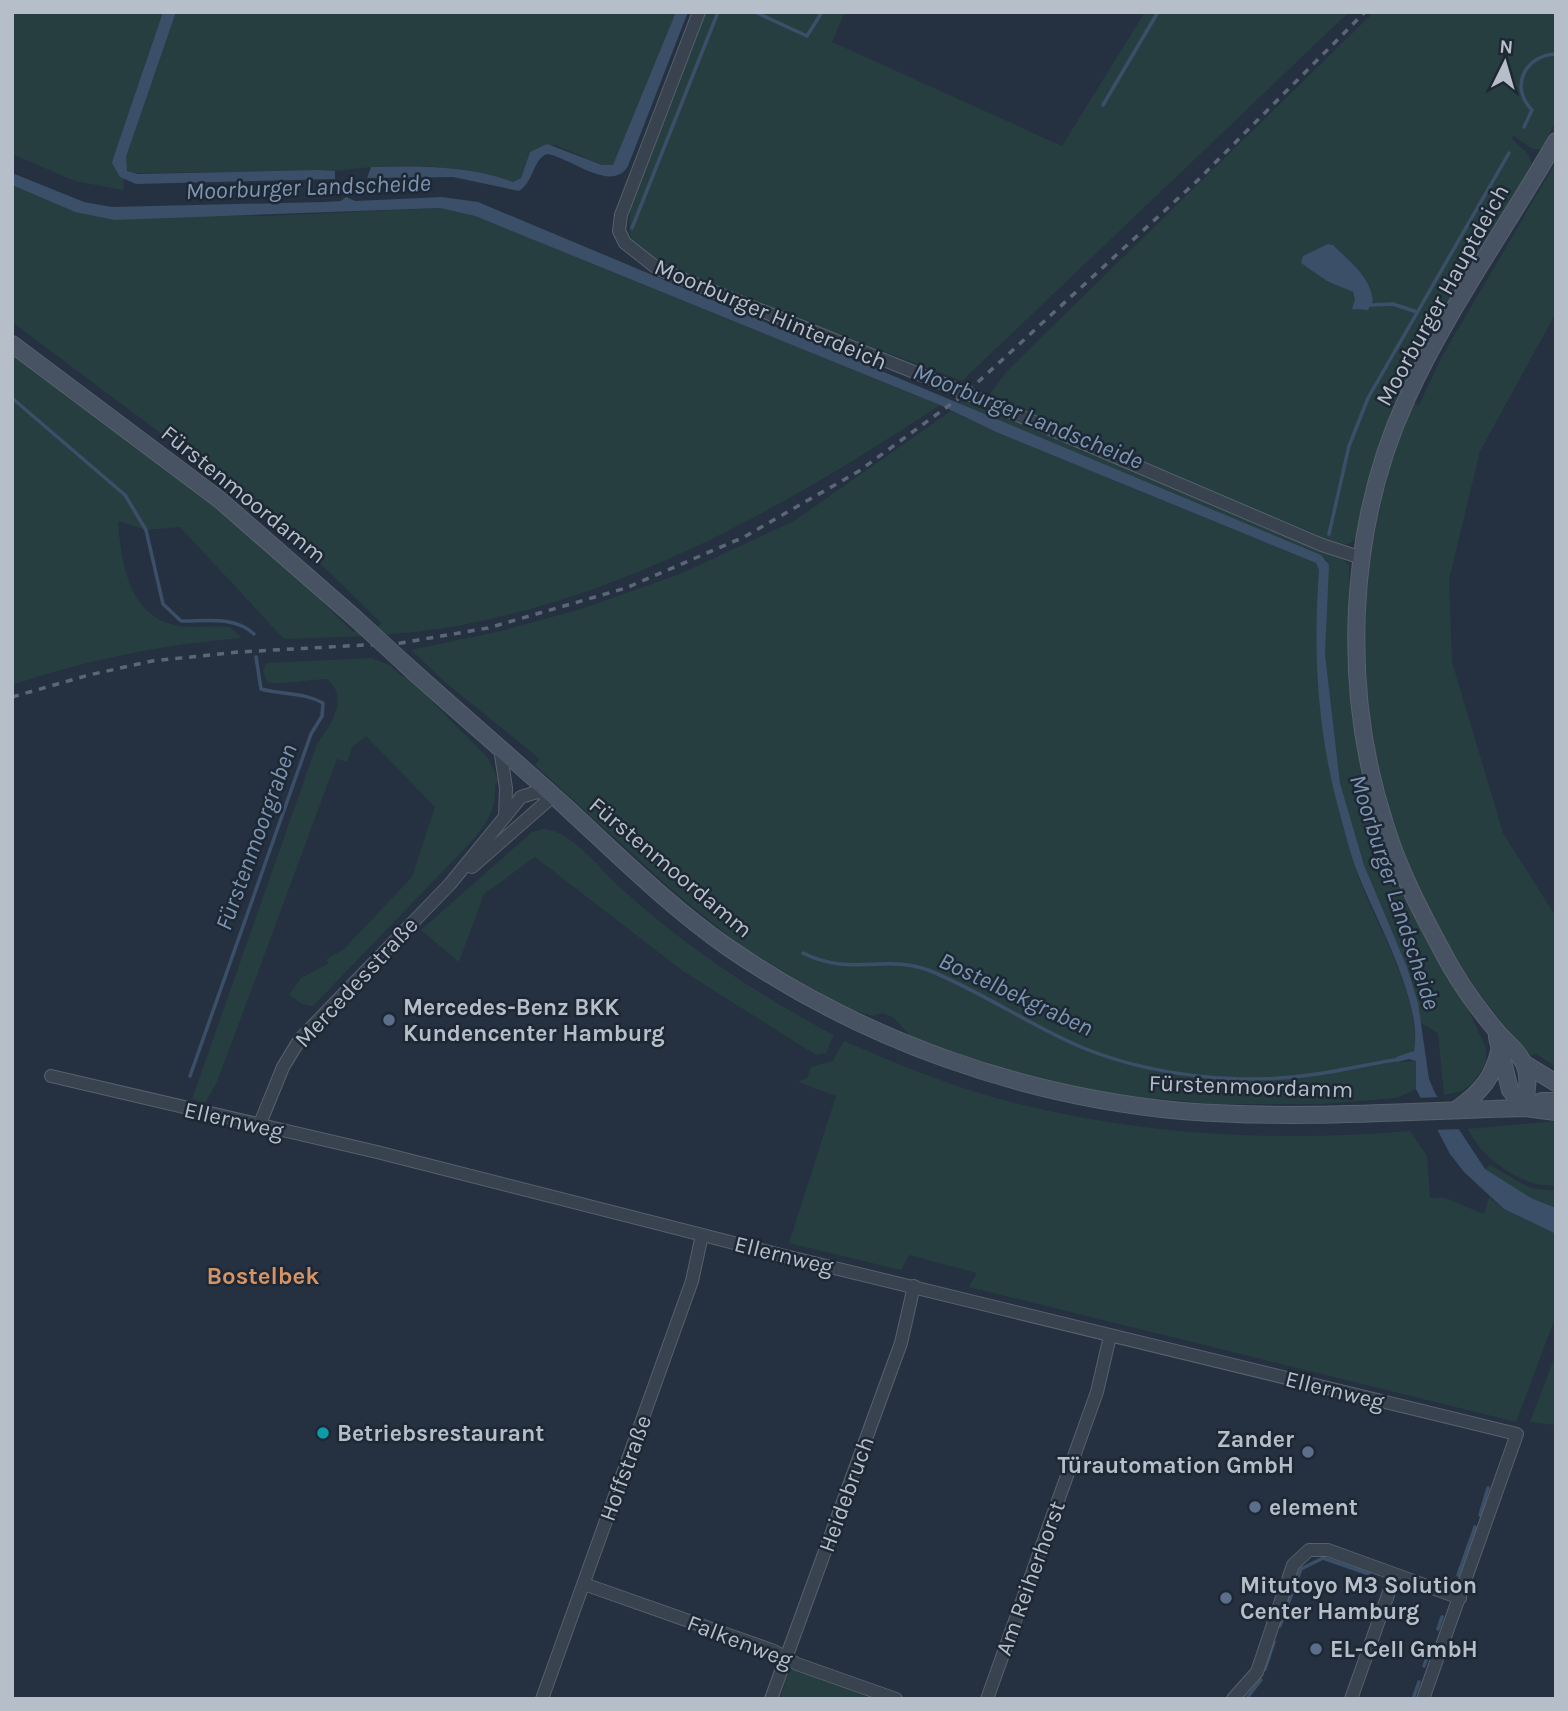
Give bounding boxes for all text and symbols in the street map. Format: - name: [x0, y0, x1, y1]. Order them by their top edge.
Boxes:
- north arrow: [1470, 28, 1540, 98]
- text: N: [1499, 36, 1514, 59]
- water label: Moorburger Landscheide: [185, 169, 431, 205]
- street label: Moorburger Hauptdeich: [1370, 180, 1515, 411]
- street label: Moorburger Hinterdeich: [650, 253, 891, 376]
- water label: Moorburger Landscheide: [909, 357, 1147, 475]
- street label: Fürstenmoordamm: [156, 420, 332, 569]
- water label: Fürstenmoorgraben: [209, 740, 303, 934]
- water label: Moorburger Landscheide: [1344, 771, 1446, 1013]
- street label: Fürstenmoordamm: [584, 791, 758, 943]
- street label: Mercedesstraße: [289, 912, 424, 1053]
- water label: Bostelbekgraben: [934, 946, 1098, 1042]
- place label: Mercedes-Benz BKK Kundencenter Hamburg: [403, 994, 665, 1047]
- marker: Mercedes-Benz BKK Kundencenter Hamburg: [381, 1012, 397, 1028]
- street label: Fürstenmoordamm: [1148, 1069, 1354, 1104]
- street label: Ellernweg: [182, 1096, 286, 1145]
- street label: Ellernweg: [731, 1230, 836, 1281]
- district label: Bostelbek: [207, 1262, 319, 1290]
- street label: Ellernweg: [1282, 1365, 1387, 1416]
- street label: Hoffstraße: [594, 1412, 657, 1525]
- place label: Betriebsrestaurant: [337, 1420, 544, 1447]
- marker: Betriebsrestaurant: [315, 1425, 331, 1441]
- place label: Zander Türautomation GmbH: [1057, 1426, 1294, 1479]
- street label: Heidebruch: [813, 1433, 880, 1556]
- marker: Zander Türautomation GmbH: [1300, 1444, 1316, 1460]
- place label: element: [1269, 1494, 1358, 1521]
- street label: Am Reiherhorst: [990, 1497, 1071, 1659]
- marker: element: [1247, 1499, 1263, 1515]
- place label: Mitutoyo M3 Solution Center Hamburg: [1240, 1572, 1477, 1625]
- marker: Mitutoyo M3 Solution Center Hamburg: [1218, 1590, 1234, 1606]
- street label: Falkenweg: [683, 1609, 796, 1674]
- place label: EL-Cell GmbH: [1330, 1636, 1478, 1663]
- marker: EL-Cell GmbH: [1308, 1641, 1324, 1657]

